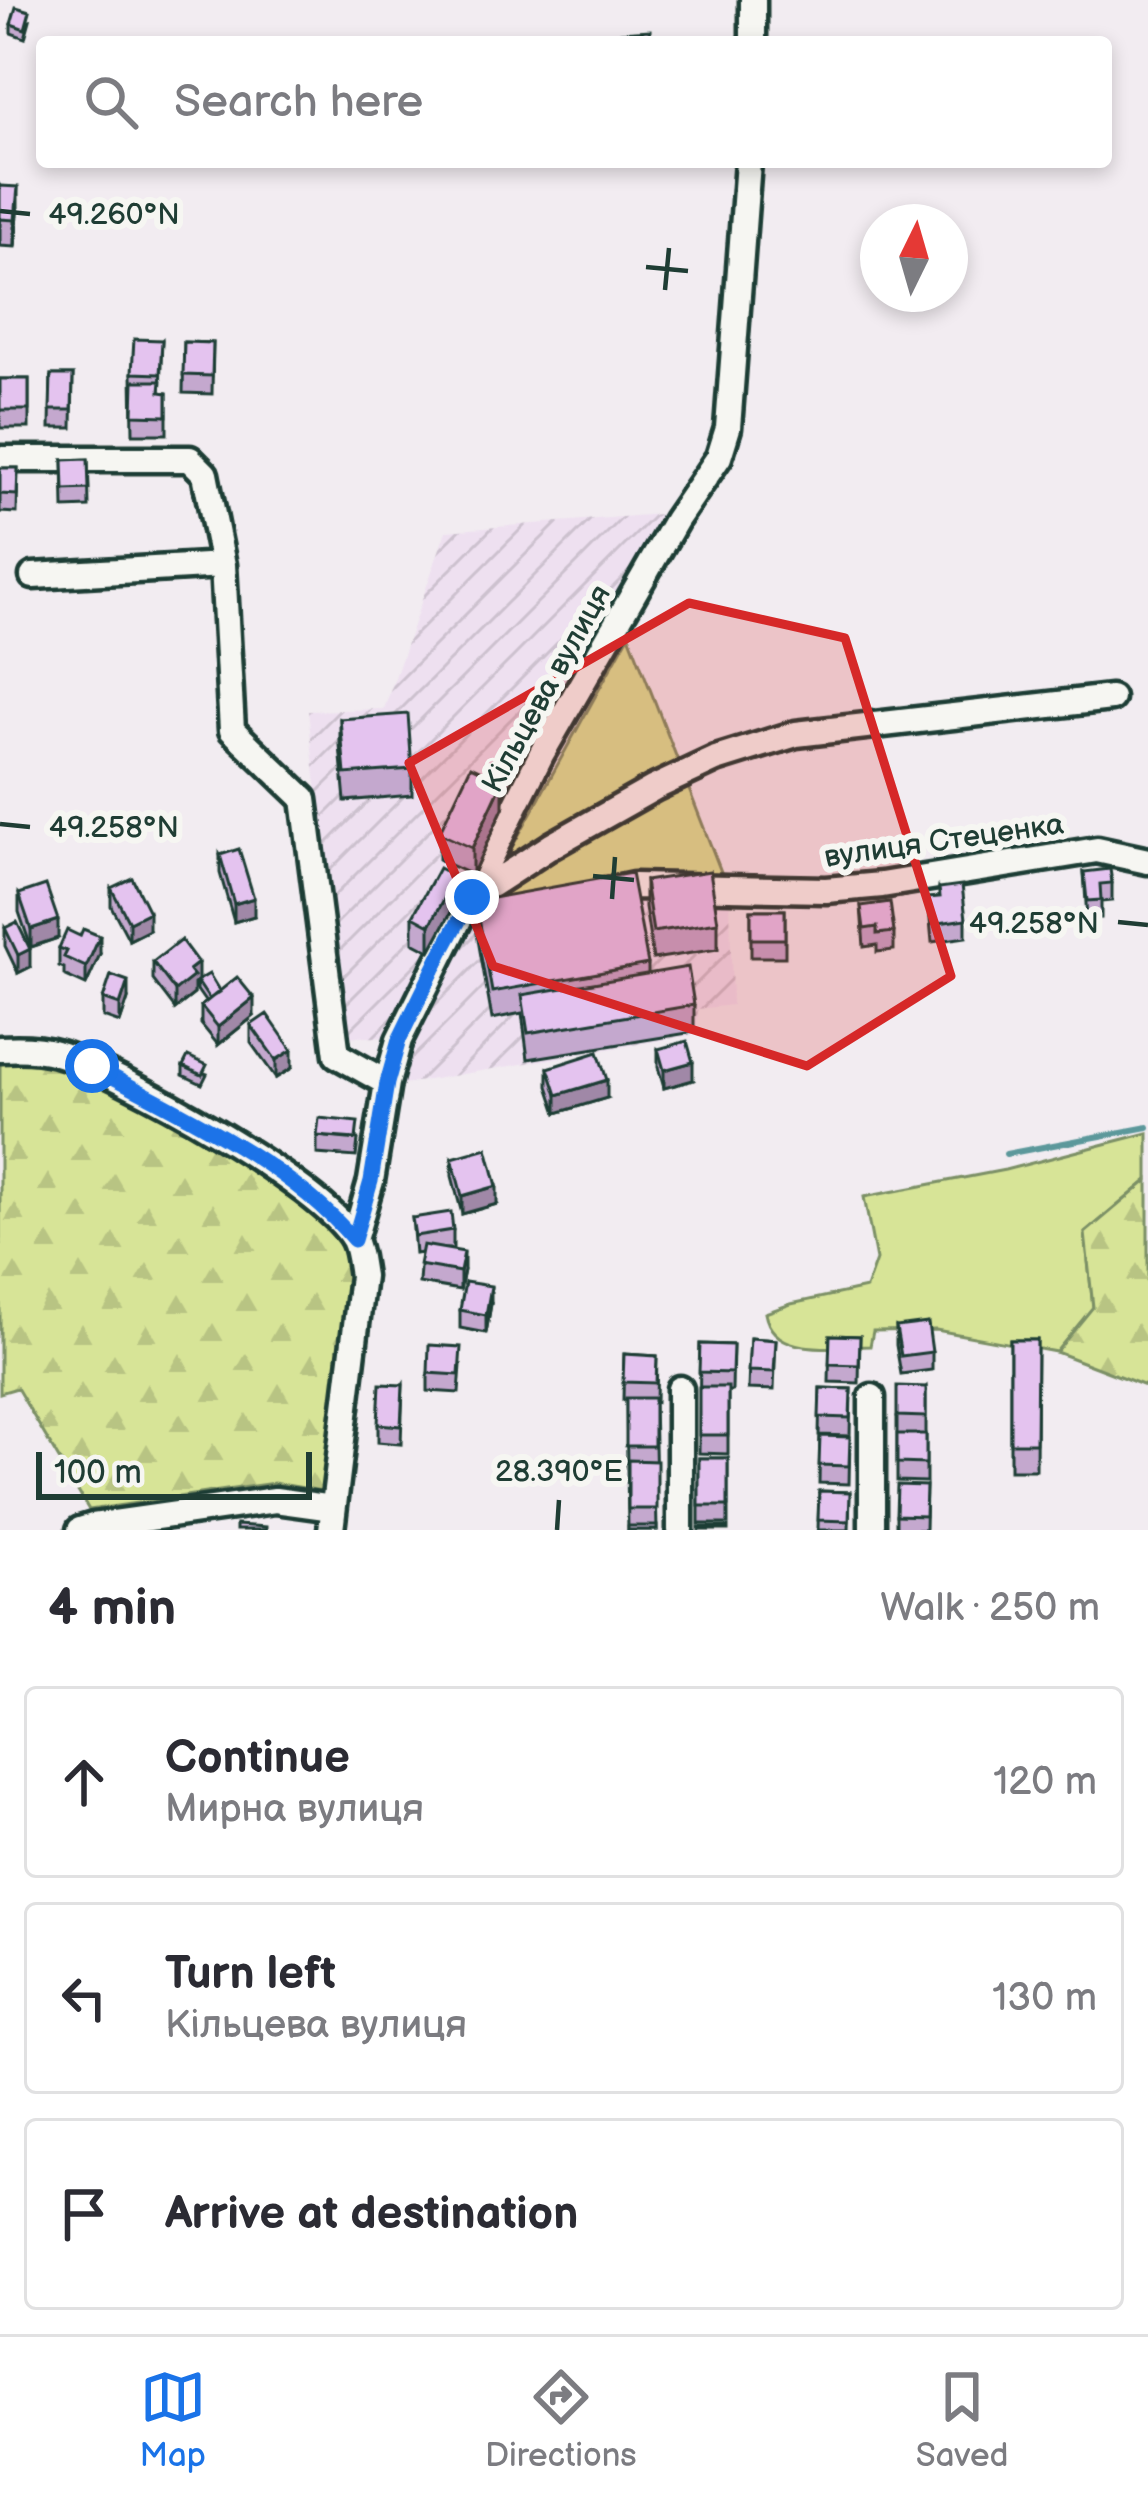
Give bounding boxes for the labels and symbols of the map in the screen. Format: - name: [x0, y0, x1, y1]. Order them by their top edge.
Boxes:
- text: 49.260°N: [48, 197, 180, 233]
- north arrow: [860, 204, 968, 312]
- street label: Кільцева вулиця: [475, 579, 619, 799]
- street label: вулиця Стеценка: [822, 806, 1066, 876]
- text: 49.258°N: [49, 810, 179, 846]
- route end: [445, 870, 499, 924]
- text: 49.258°N: [969, 906, 1099, 942]
- route start: [65, 1039, 119, 1093]
- scale bar: [36, 1446, 312, 1499]
- text: 28.390°E: [495, 1454, 623, 1490]

